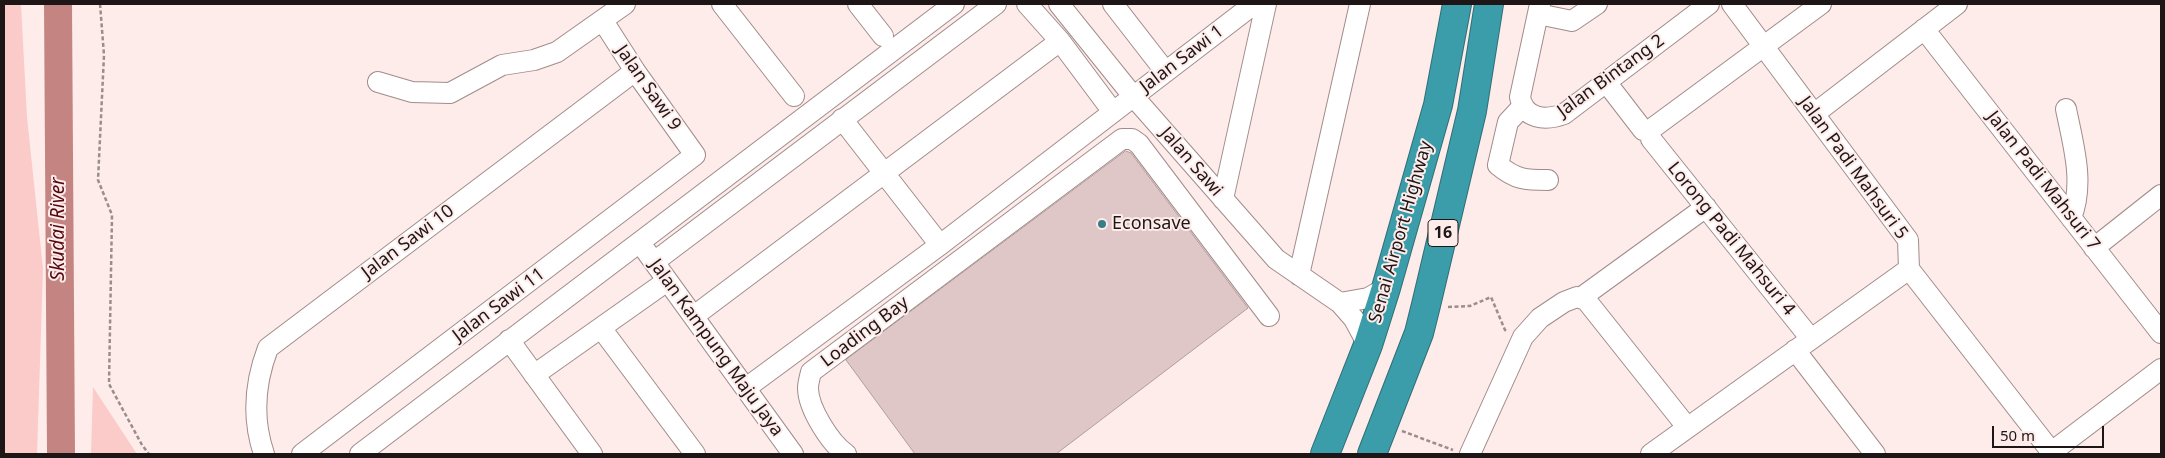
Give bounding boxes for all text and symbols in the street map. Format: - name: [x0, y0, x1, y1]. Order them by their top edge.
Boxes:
- street label: Jalan Sawi 1: [1136, 20, 1228, 98]
- street label: Jalan Bintang 2: [1553, 30, 1669, 122]
- street label: Jalan Sawi 9: [611, 41, 685, 135]
- street label: Jalan Padi Mahsuri 5: [1794, 92, 1912, 244]
- street label: Jalan Padi Mahsuri 7: [1982, 107, 2104, 255]
- street label: Jalan Sawi: [1155, 123, 1227, 201]
- street label: Senai Airport Highway: [1365, 139, 1437, 325]
- street label: Lorong Padi Mahsuri 4: [1663, 158, 1799, 320]
- water label: Skudai River: [48, 177, 70, 281]
- street label: Jalan Sawi 10: [358, 200, 458, 284]
- place label: Econsave: [1112, 213, 1191, 235]
- marker: Econsave: [1096, 218, 1108, 230]
- road number: 16: [1428, 220, 1458, 247]
- street label: Jalan Kampung Maju Jaya: [644, 255, 788, 441]
- street label: Jalan Sawi 11: [449, 263, 549, 347]
- street label: Loading Bay: [817, 292, 913, 372]
- scale bar: [1995, 416, 2108, 448]
- text: 50 m: [2000, 425, 2035, 445]

